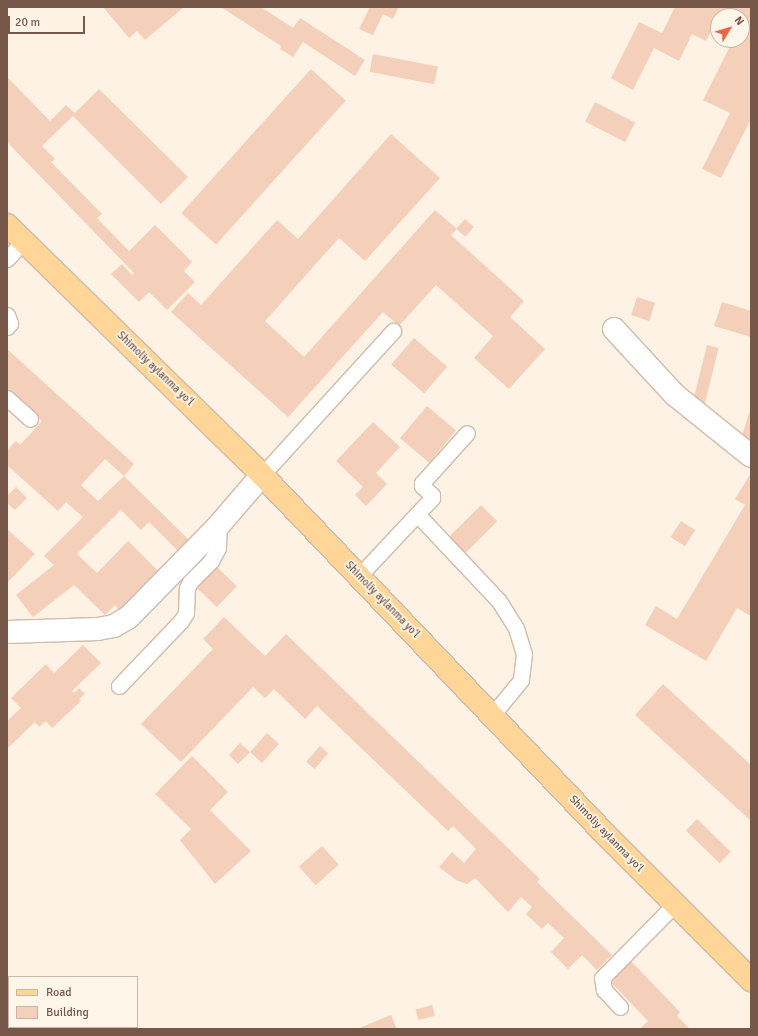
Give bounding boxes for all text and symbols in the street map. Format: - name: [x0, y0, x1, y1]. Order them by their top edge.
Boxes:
- scale bar: [10, 8, 87, 34]
- north arrow: [710, 8, 750, 48]
- text: N: [732, 14, 747, 28]
- text: 20 m: [15, 15, 40, 30]
- street label: Shimoliy aylanma yoʻl: [114, 329, 196, 409]
- street label: Shimoliy aylanma yoʻl: [342, 559, 422, 641]
- street label: Shimoliy aylanma yoʻl: [566, 793, 646, 875]
- legend: [8, 976, 138, 1028]
- text: Road: [46, 985, 72, 1000]
- text: Building: [46, 1005, 89, 1020]

